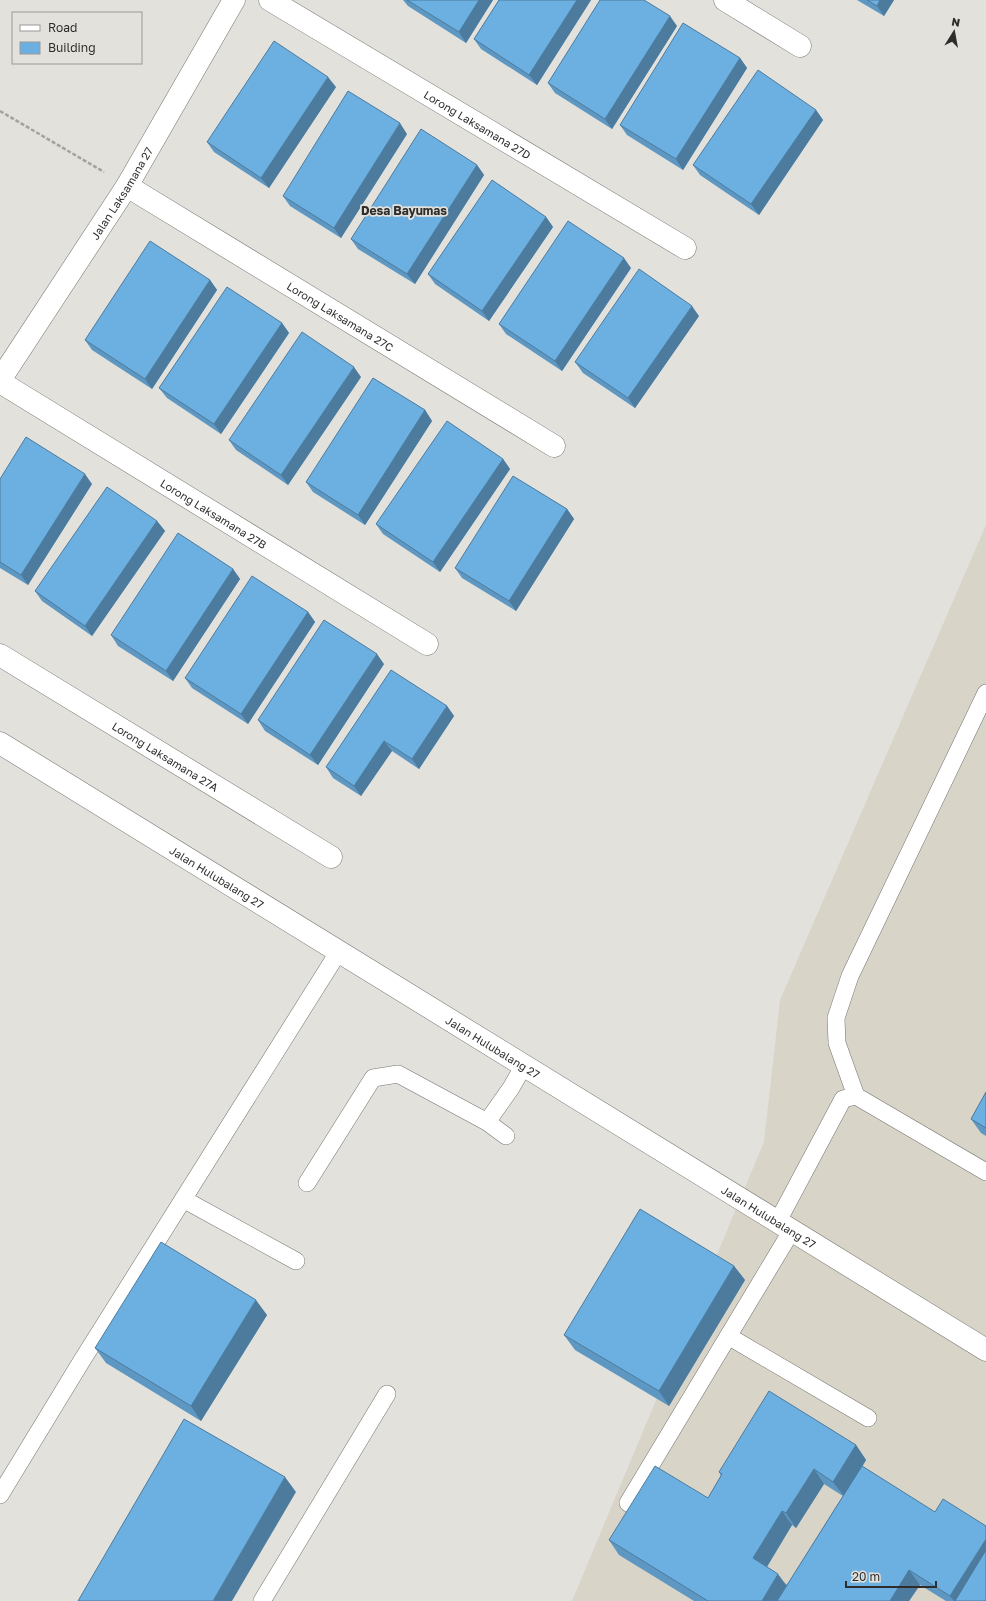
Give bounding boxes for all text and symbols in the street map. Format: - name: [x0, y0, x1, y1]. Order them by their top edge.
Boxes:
- legend: [12, 12, 142, 64]
- north arrow: [934, 12, 974, 52]
- text: N: [951, 15, 961, 29]
- text: Road: [48, 20, 77, 35]
- text: Building: [48, 40, 96, 55]
- street label: Lorong Laksamana 27D: [422, 87, 534, 161]
- street label: Jalan Laksamana 27: [88, 144, 155, 242]
- district label: Desa Bayumas: [361, 203, 447, 218]
- street label: Lorong Laksamana 27C: [285, 279, 396, 353]
- street label: Lorong Laksamana 27B: [159, 476, 269, 551]
- street label: Lorong Laksamana 27A: [110, 719, 222, 794]
- street label: Jalan Hulubalang 27: [168, 843, 267, 911]
- street label: Jalan Hulubalang 27: [444, 1013, 543, 1080]
- street label: Jalan Hulubalang 27: [720, 1183, 819, 1250]
- scale bar: [846, 1563, 936, 1589]
- text: 20 m: [852, 1569, 880, 1584]

